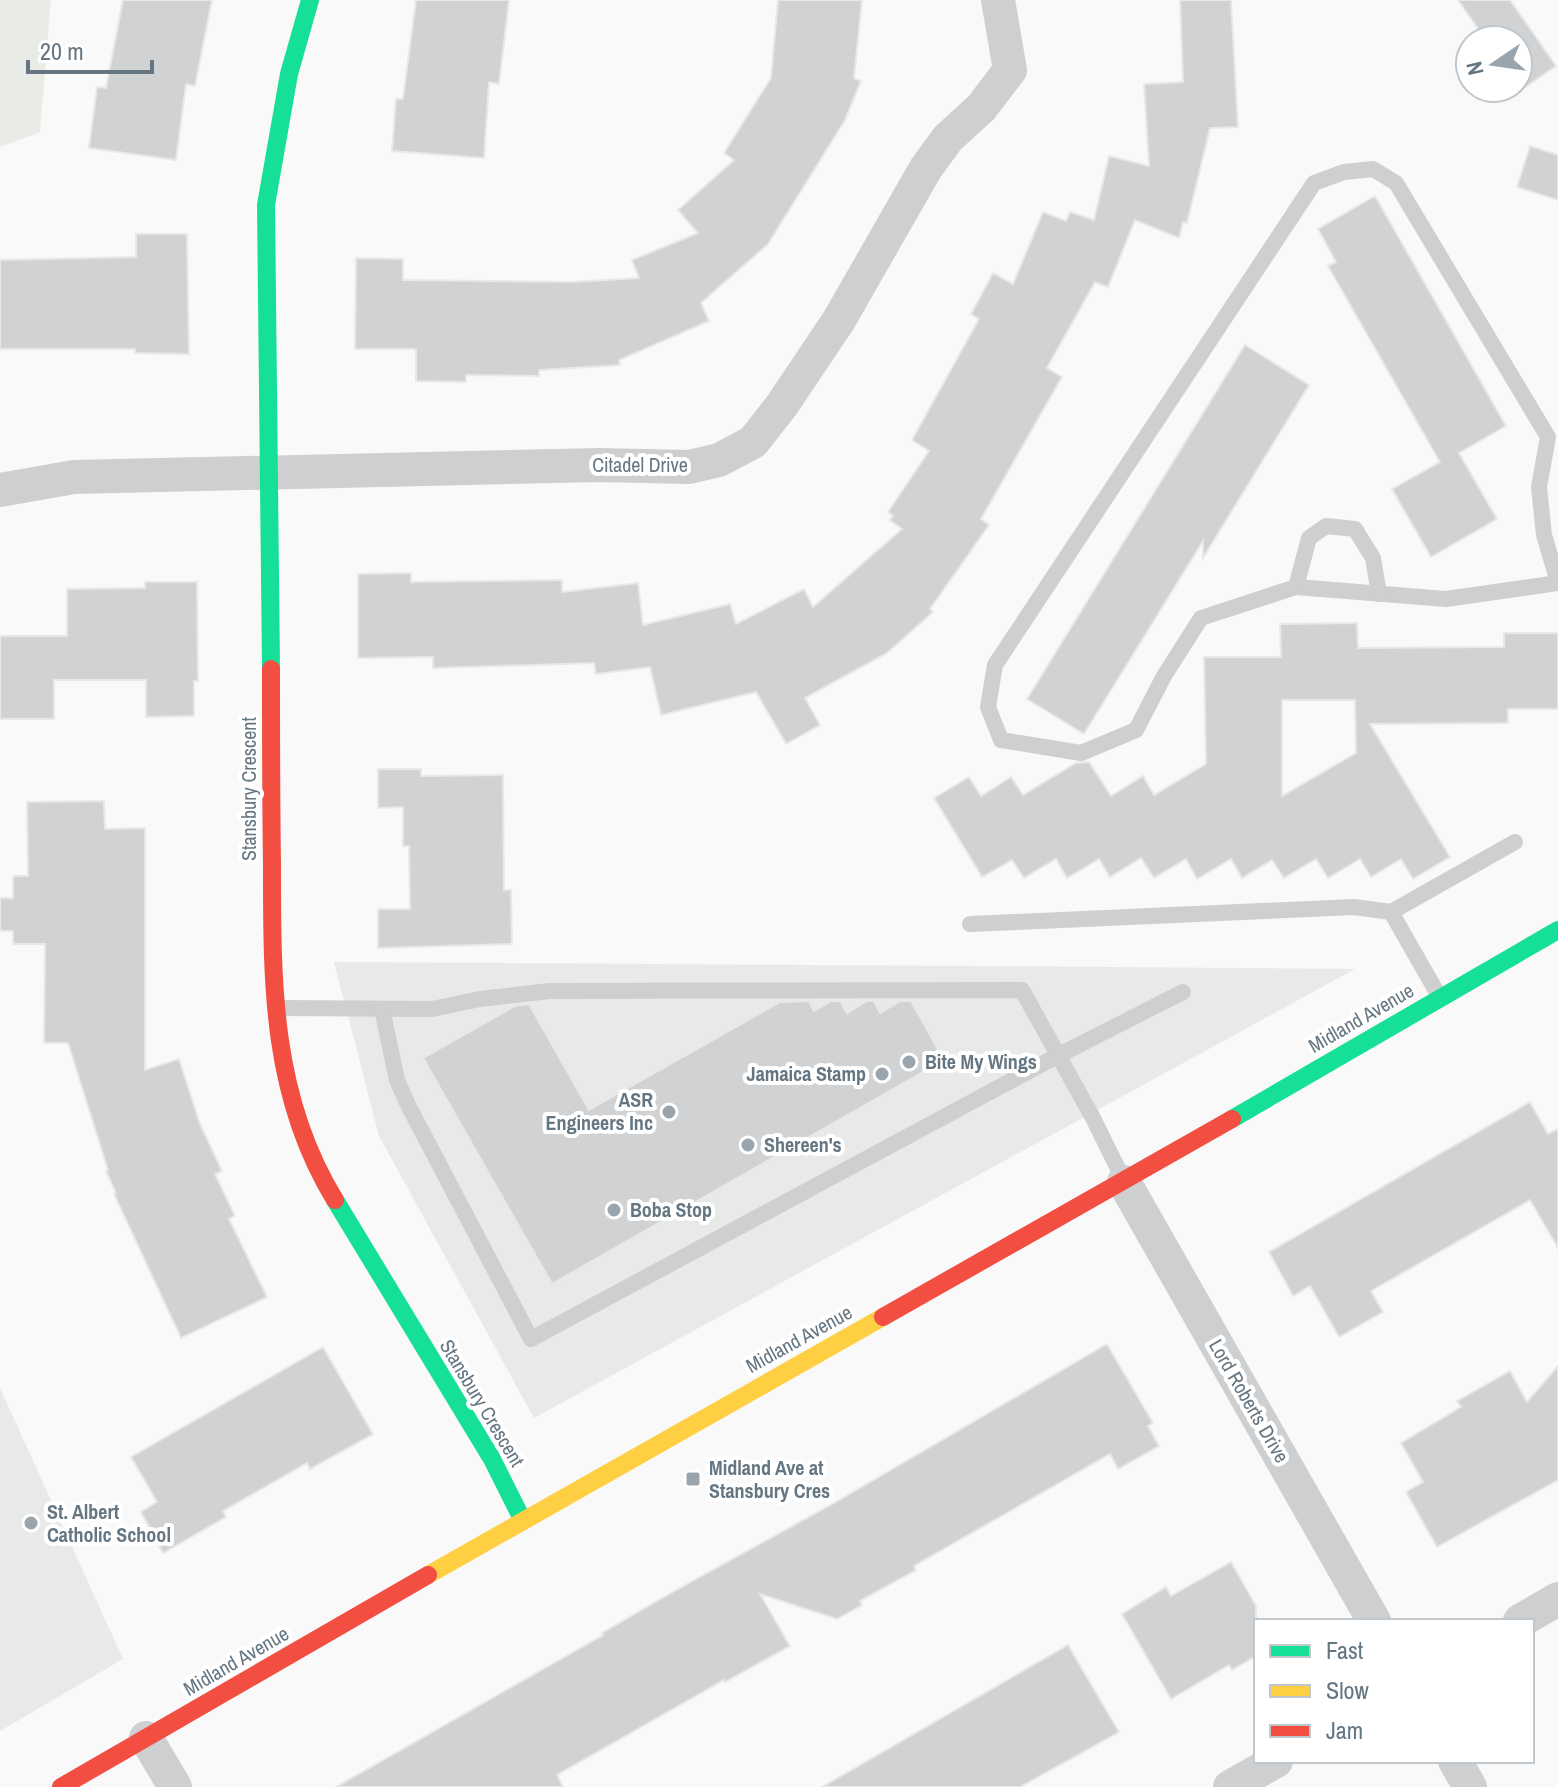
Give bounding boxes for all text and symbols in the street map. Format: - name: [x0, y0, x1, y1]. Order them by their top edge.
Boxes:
- scale bar: [28, 24, 152, 74]
- north arrow: [1454, 24, 1534, 104]
- text: 20 m: [40, 35, 84, 67]
- text: N: [1458, 59, 1491, 78]
- street label: Citadel Drive: [592, 451, 688, 478]
- street label: Stansbury Crescent: [235, 717, 262, 861]
- street label: Midland Avenue: [1303, 977, 1418, 1059]
- place label: Bite My Wings: [925, 1048, 1037, 1075]
- marker: Bite My Wings: [900, 1053, 918, 1071]
- place label: Jamaica Stamp: [747, 1060, 866, 1087]
- marker: Jamaica Stamp: [873, 1065, 891, 1083]
- place label: ASR Engineers Inc: [545, 1086, 653, 1136]
- marker: ASR Engineers Inc: [660, 1103, 678, 1121]
- place label: Shereen's: [764, 1131, 842, 1158]
- marker: Shereen's: [739, 1136, 757, 1154]
- place label: Boba Stop: [630, 1196, 712, 1223]
- marker: Boba Stop: [605, 1201, 623, 1219]
- street label: Midland Avenue: [741, 1298, 857, 1379]
- street label: Stansbury Crescent: [434, 1334, 531, 1472]
- street label: Lord Roberts Drive: [1203, 1334, 1296, 1467]
- place label: Midland Ave at Stansbury Cres: [709, 1454, 830, 1504]
- marker: Midland Ave at Stansbury Cres: [684, 1470, 702, 1488]
- place label: St. Albert Catholic School: [47, 1498, 171, 1548]
- marker: St. Albert Catholic School: [22, 1514, 40, 1532]
- legend: [1254, 1619, 1534, 1763]
- street label: Midland Avenue: [178, 1620, 293, 1702]
- text: Fast: [1326, 1634, 1364, 1666]
- text: Slow: [1326, 1674, 1369, 1706]
- text: Jam: [1326, 1714, 1363, 1746]

